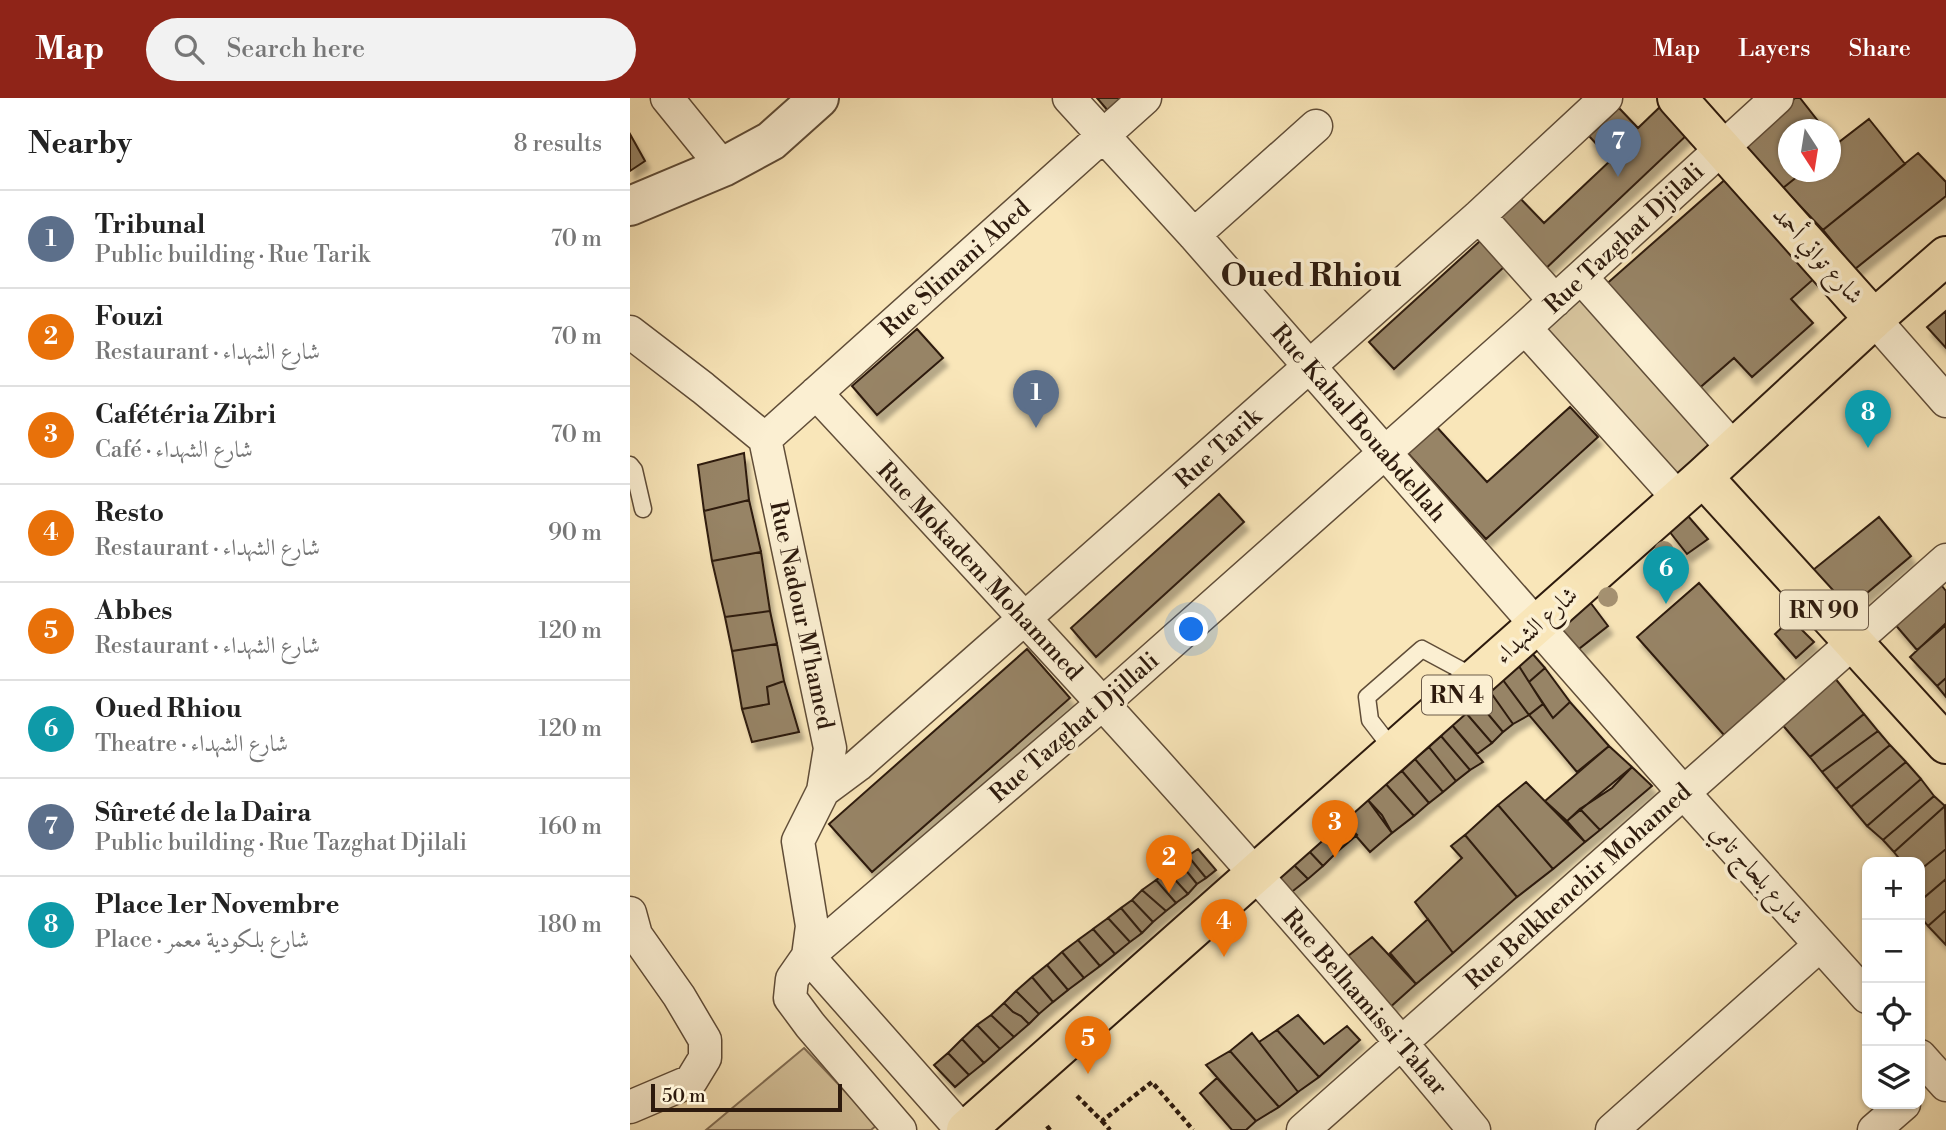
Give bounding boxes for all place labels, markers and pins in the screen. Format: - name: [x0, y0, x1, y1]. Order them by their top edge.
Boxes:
- pin: 7: [1595, 119, 1641, 177]
- pin: 1: [1013, 370, 1059, 428]
- pin: 8: [1845, 390, 1891, 448]
- pin: 6: [1643, 546, 1689, 604]
- pin: 3: [1312, 800, 1358, 858]
- pin: 2: [1146, 835, 1192, 893]
- pin: 4: [1201, 899, 1247, 957]
- pin: 5: [1065, 1016, 1111, 1074]

